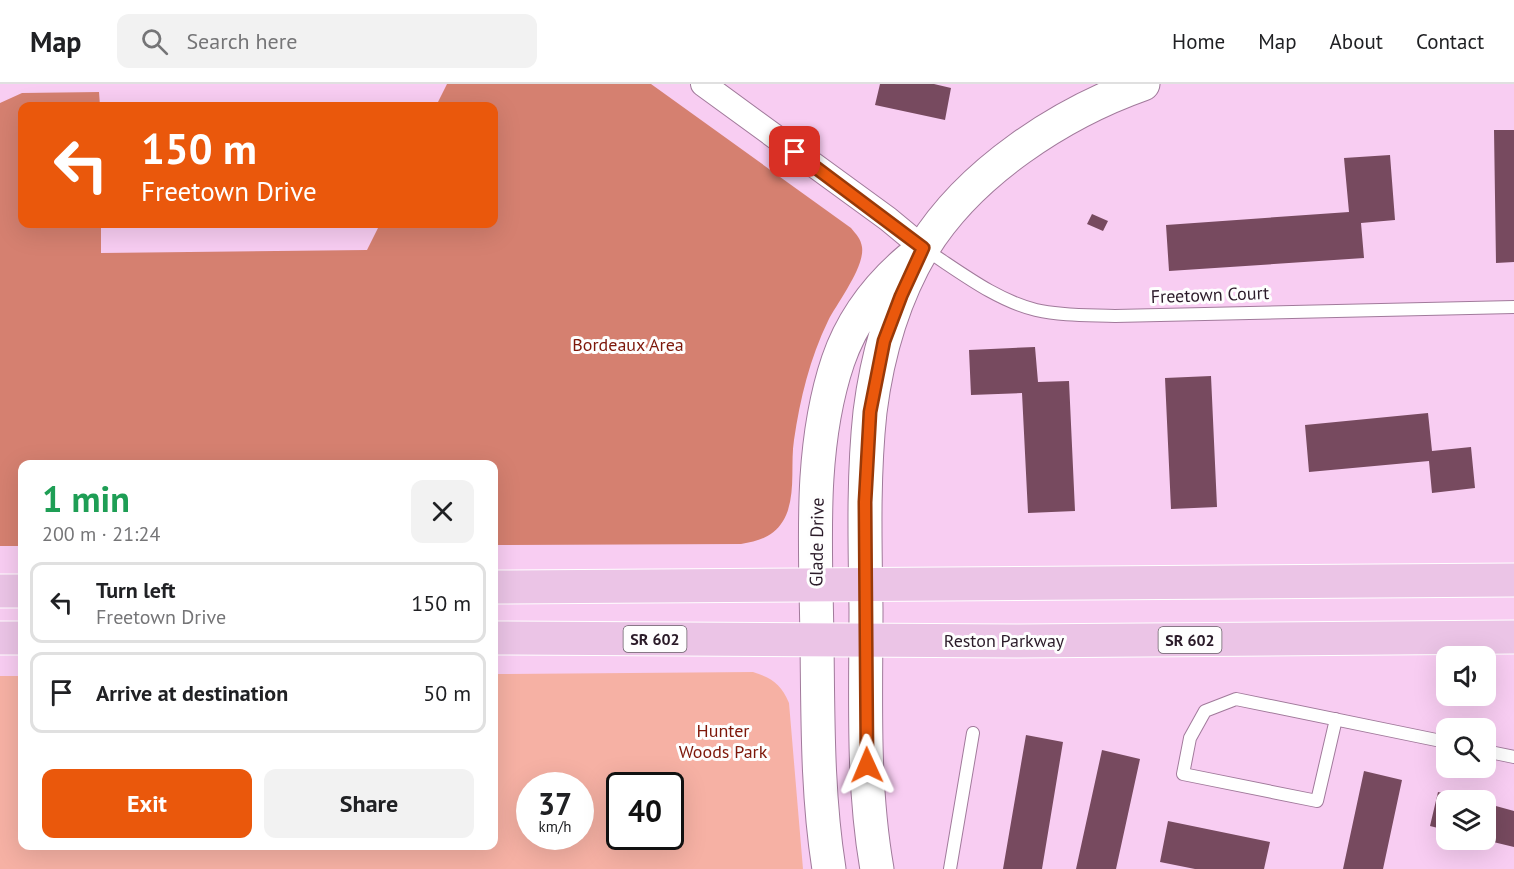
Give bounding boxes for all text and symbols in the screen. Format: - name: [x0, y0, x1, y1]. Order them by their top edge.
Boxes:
- search box: [117, 14, 537, 68]
- text: Map: [30, 23, 81, 60]
- icon: search: [138, 25, 171, 58]
- text: Search here: [186, 27, 297, 55]
- text: Home: [1172, 28, 1225, 55]
- text: Map: [1258, 28, 1297, 55]
- text: About: [1330, 28, 1383, 55]
- text: Contact: [1416, 28, 1484, 55]
- text: 150 m: [141, 121, 257, 176]
- icon: left: [42, 126, 120, 204]
- pin: [769, 126, 820, 177]
- icon: arrive: [778, 135, 811, 168]
- text: Freetown Drive: [141, 174, 317, 208]
- street label: Freetown Court: [1150, 281, 1270, 308]
- park label: Bordeaux Area: [572, 333, 684, 356]
- text: 1 min: [42, 475, 130, 522]
- button: close: [411, 480, 474, 543]
- street label: Glade Drive: [804, 497, 829, 587]
- text: 200 m · 21:24: [42, 521, 160, 547]
- text: Turn left: [96, 576, 176, 604]
- icon: left: [45, 586, 78, 619]
- text: 150 m: [411, 589, 471, 617]
- text: Freetown Drive: [96, 604, 226, 630]
- road number: SR 602: [624, 626, 686, 652]
- road number: SR 602: [1158, 627, 1222, 653]
- street label: Reston Parkway: [944, 629, 1065, 652]
- map controls: [1436, 646, 1496, 850]
- button: sound: [1436, 646, 1496, 706]
- icon: arrive: [45, 676, 78, 709]
- text: Arrive at destination: [96, 679, 288, 707]
- text: 50 m: [423, 679, 471, 707]
- button: search: [1436, 718, 1496, 778]
- park label: Hunter Woods Park: [679, 719, 768, 763]
- position arrow: [835, 733, 899, 797]
- button: Exit: [42, 769, 252, 838]
- button: Share: [264, 769, 474, 838]
- speed limit sign: 40: [606, 772, 684, 850]
- text: 37: [538, 784, 572, 823]
- button: layers: [1436, 790, 1496, 850]
- text: km/h: [539, 817, 571, 836]

